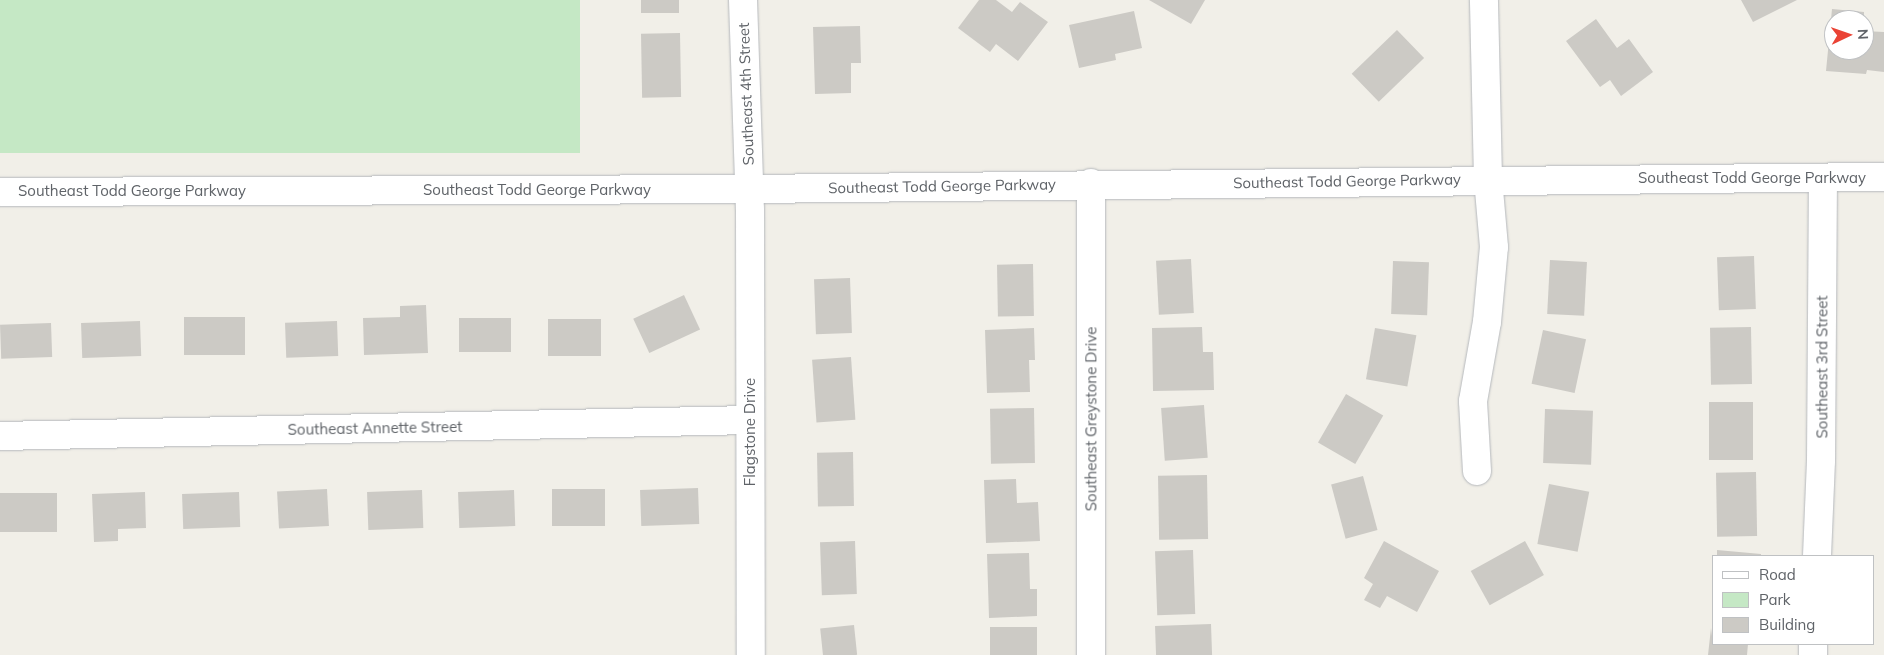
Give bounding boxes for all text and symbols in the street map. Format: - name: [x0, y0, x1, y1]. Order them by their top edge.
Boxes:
- north arrow: [1824, 10, 1874, 60]
- street label: Southeast 4th Street: [735, 22, 757, 166]
- text: N: [1854, 29, 1872, 40]
- street label: Southeast Todd George Parkway: [1638, 169, 1866, 187]
- street label: Southeast Todd George Parkway: [1233, 170, 1461, 192]
- street label: Southeast Todd George Parkway: [828, 175, 1056, 197]
- street label: Southeast Todd George Parkway: [423, 181, 651, 199]
- street label: Southeast Todd George Parkway: [18, 182, 246, 200]
- street label: Southeast 3rd Street: [1813, 295, 1831, 439]
- street label: Southeast Greystone Drive: [1082, 327, 1100, 511]
- street label: Flagstone Drive: [741, 378, 759, 486]
- street label: Southeast Annette Street: [287, 417, 463, 439]
- legend: [1712, 555, 1874, 645]
- text: Road: [1759, 565, 1796, 584]
- text: Park: [1759, 590, 1791, 609]
- text: Building: [1759, 615, 1815, 634]

